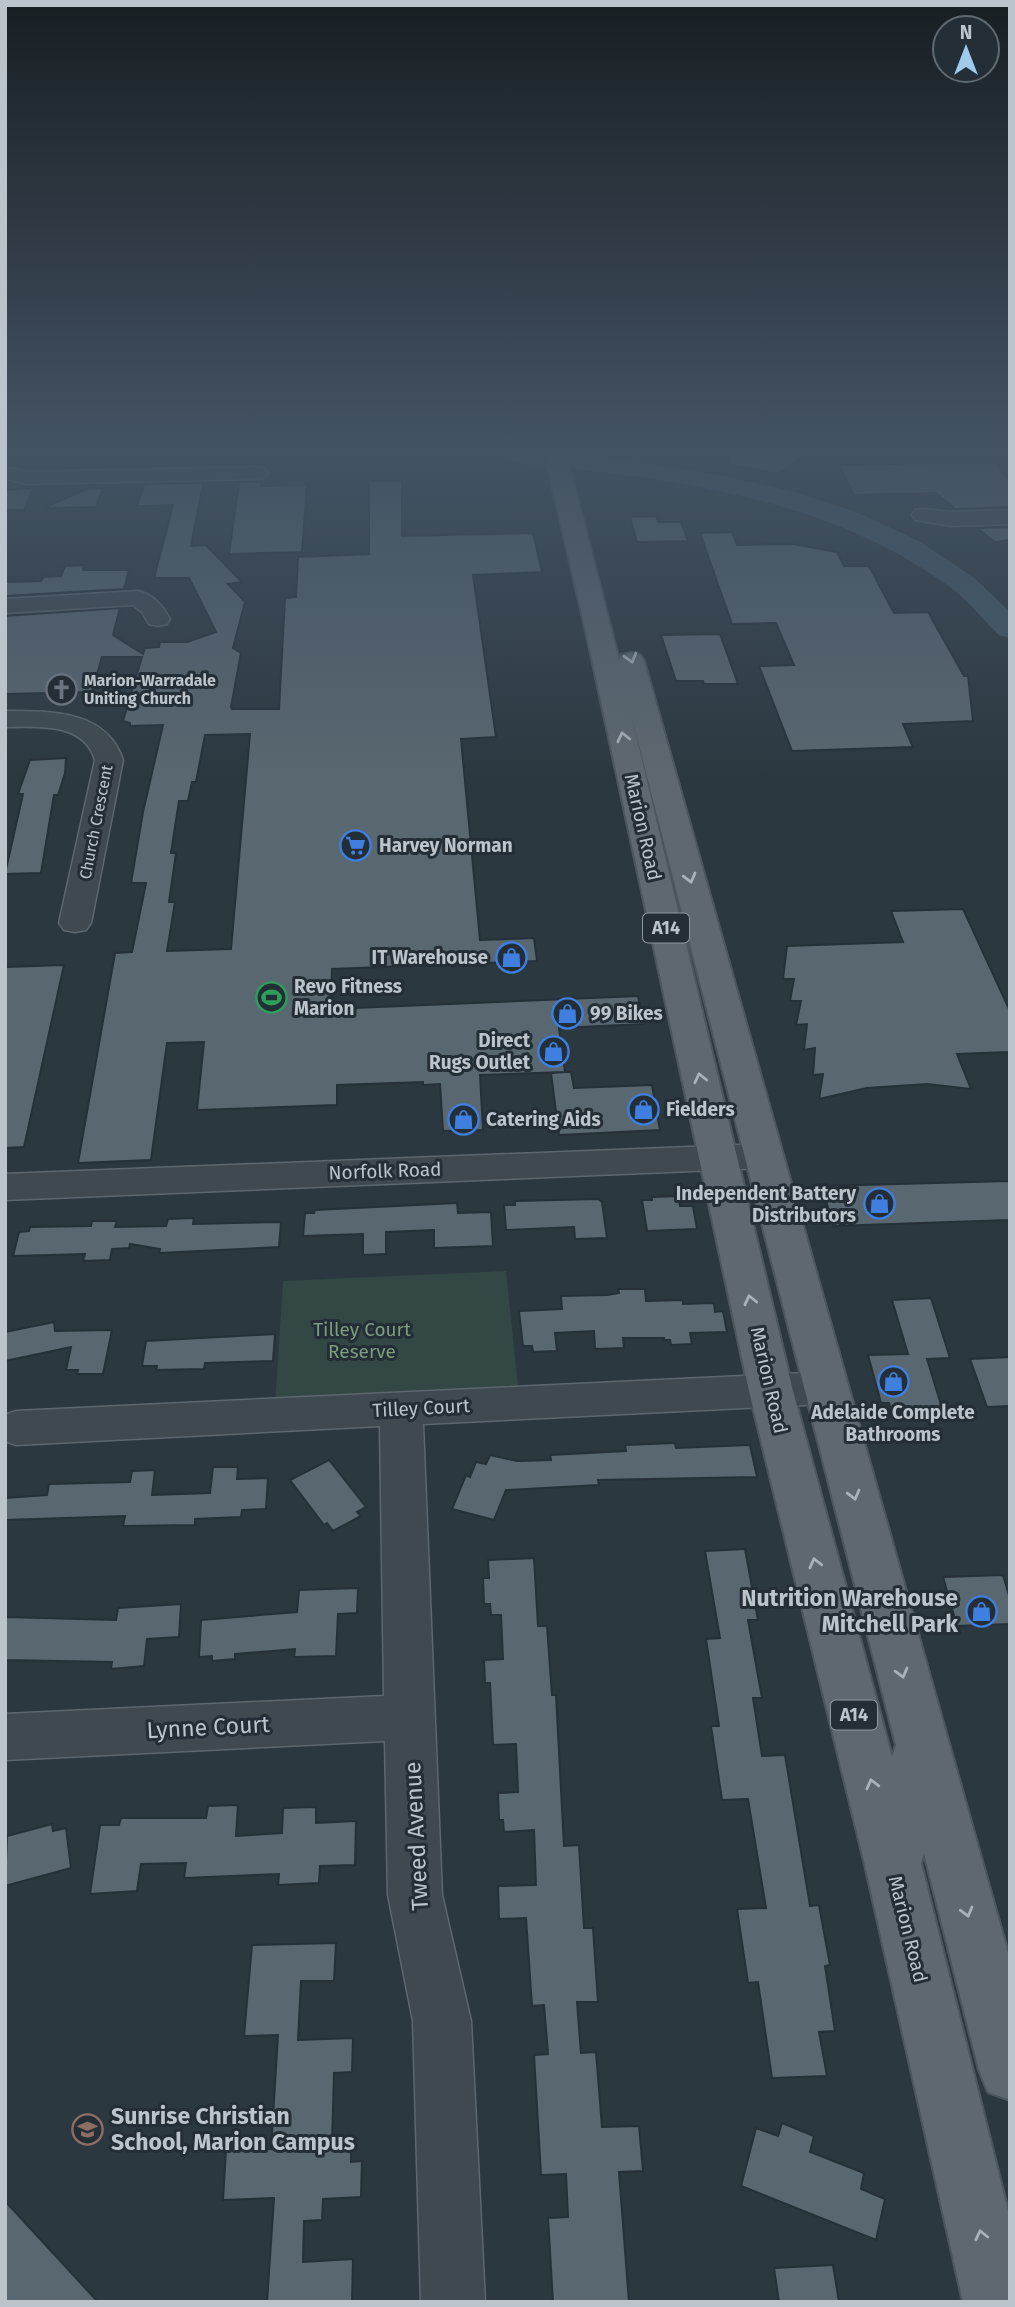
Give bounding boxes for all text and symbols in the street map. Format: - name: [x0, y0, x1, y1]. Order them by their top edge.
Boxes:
- north arrow: [931, 14, 1001, 84]
- text: N: [960, 21, 972, 44]
- one-way arrow: [622, 652, 637, 664]
- place label: Marion-Warradale Uniting Church: [84, 671, 216, 708]
- church icon: Marion-Warradale Uniting Church: [44, 672, 78, 706]
- one-way arrow: [617, 731, 631, 743]
- street label: Church Crescent: [76, 763, 116, 881]
- street label: Marion Road: [620, 771, 666, 883]
- supermarket icon: Harvey Norman: [339, 828, 373, 862]
- place label: Harvey Norman: [379, 834, 513, 857]
- one-way arrow: [682, 872, 696, 884]
- road number: A14: [643, 914, 689, 943]
- shop icon: IT Warehouse: [494, 940, 528, 974]
- place label: IT Warehouse: [372, 946, 488, 969]
- place label: Revo Fitness Marion: [294, 975, 402, 1020]
- sports icon: Revo Fitness Marion: [254, 980, 288, 1014]
- shop icon: 99 Bikes: [550, 996, 584, 1030]
- place label: 99 Bikes: [590, 1002, 663, 1025]
- place label: Direct Rugs Outlet: [429, 1029, 531, 1074]
- shop icon: Direct Rugs Outlet: [536, 1034, 570, 1068]
- one-way arrow: [694, 1072, 708, 1084]
- shop icon: Fielders: [626, 1092, 660, 1126]
- place label: Fielders: [666, 1098, 735, 1121]
- shop icon: Catering Aids: [446, 1102, 480, 1136]
- place label: Catering Aids: [486, 1108, 601, 1131]
- street label: Norfolk Road: [328, 1158, 442, 1184]
- place label: Independent Battery Distributors: [676, 1182, 856, 1227]
- shop icon: Independent Battery Distributors: [862, 1187, 896, 1221]
- one-way arrow: [744, 1294, 758, 1306]
- park label: Tilley Court Reserve: [313, 1318, 411, 1363]
- street label: Marion Road: [746, 1324, 792, 1436]
- shop icon: Adelaide Complete Bathrooms: [876, 1364, 910, 1398]
- street label: Tilley Court: [372, 1394, 470, 1422]
- place label: Adelaide Complete Bathrooms: [810, 1401, 975, 1446]
- one-way arrow: [846, 1489, 861, 1501]
- one-way arrow: [809, 1557, 823, 1569]
- place label: Nutrition Warehouse Mitchell Park: [741, 1584, 958, 1638]
- shop icon: Nutrition Warehouse Mitchell Park: [964, 1594, 998, 1628]
- one-way arrow: [894, 1667, 909, 1679]
- road number: A14: [831, 1700, 877, 1730]
- street label: Lynne Court: [146, 1710, 271, 1744]
- street label: Tweed Avenue: [398, 1761, 434, 1911]
- one-way arrow: [866, 1778, 880, 1790]
- street label: Marion Road: [884, 1873, 932, 1985]
- one-way arrow: [959, 1906, 973, 1918]
- place label: Sunrise Christian School, Marion Campus: [111, 2102, 355, 2156]
- school or university icon: Sunrise Christian School, Marion Campus: [71, 2112, 105, 2146]
- one-way arrow: [975, 2229, 990, 2241]

